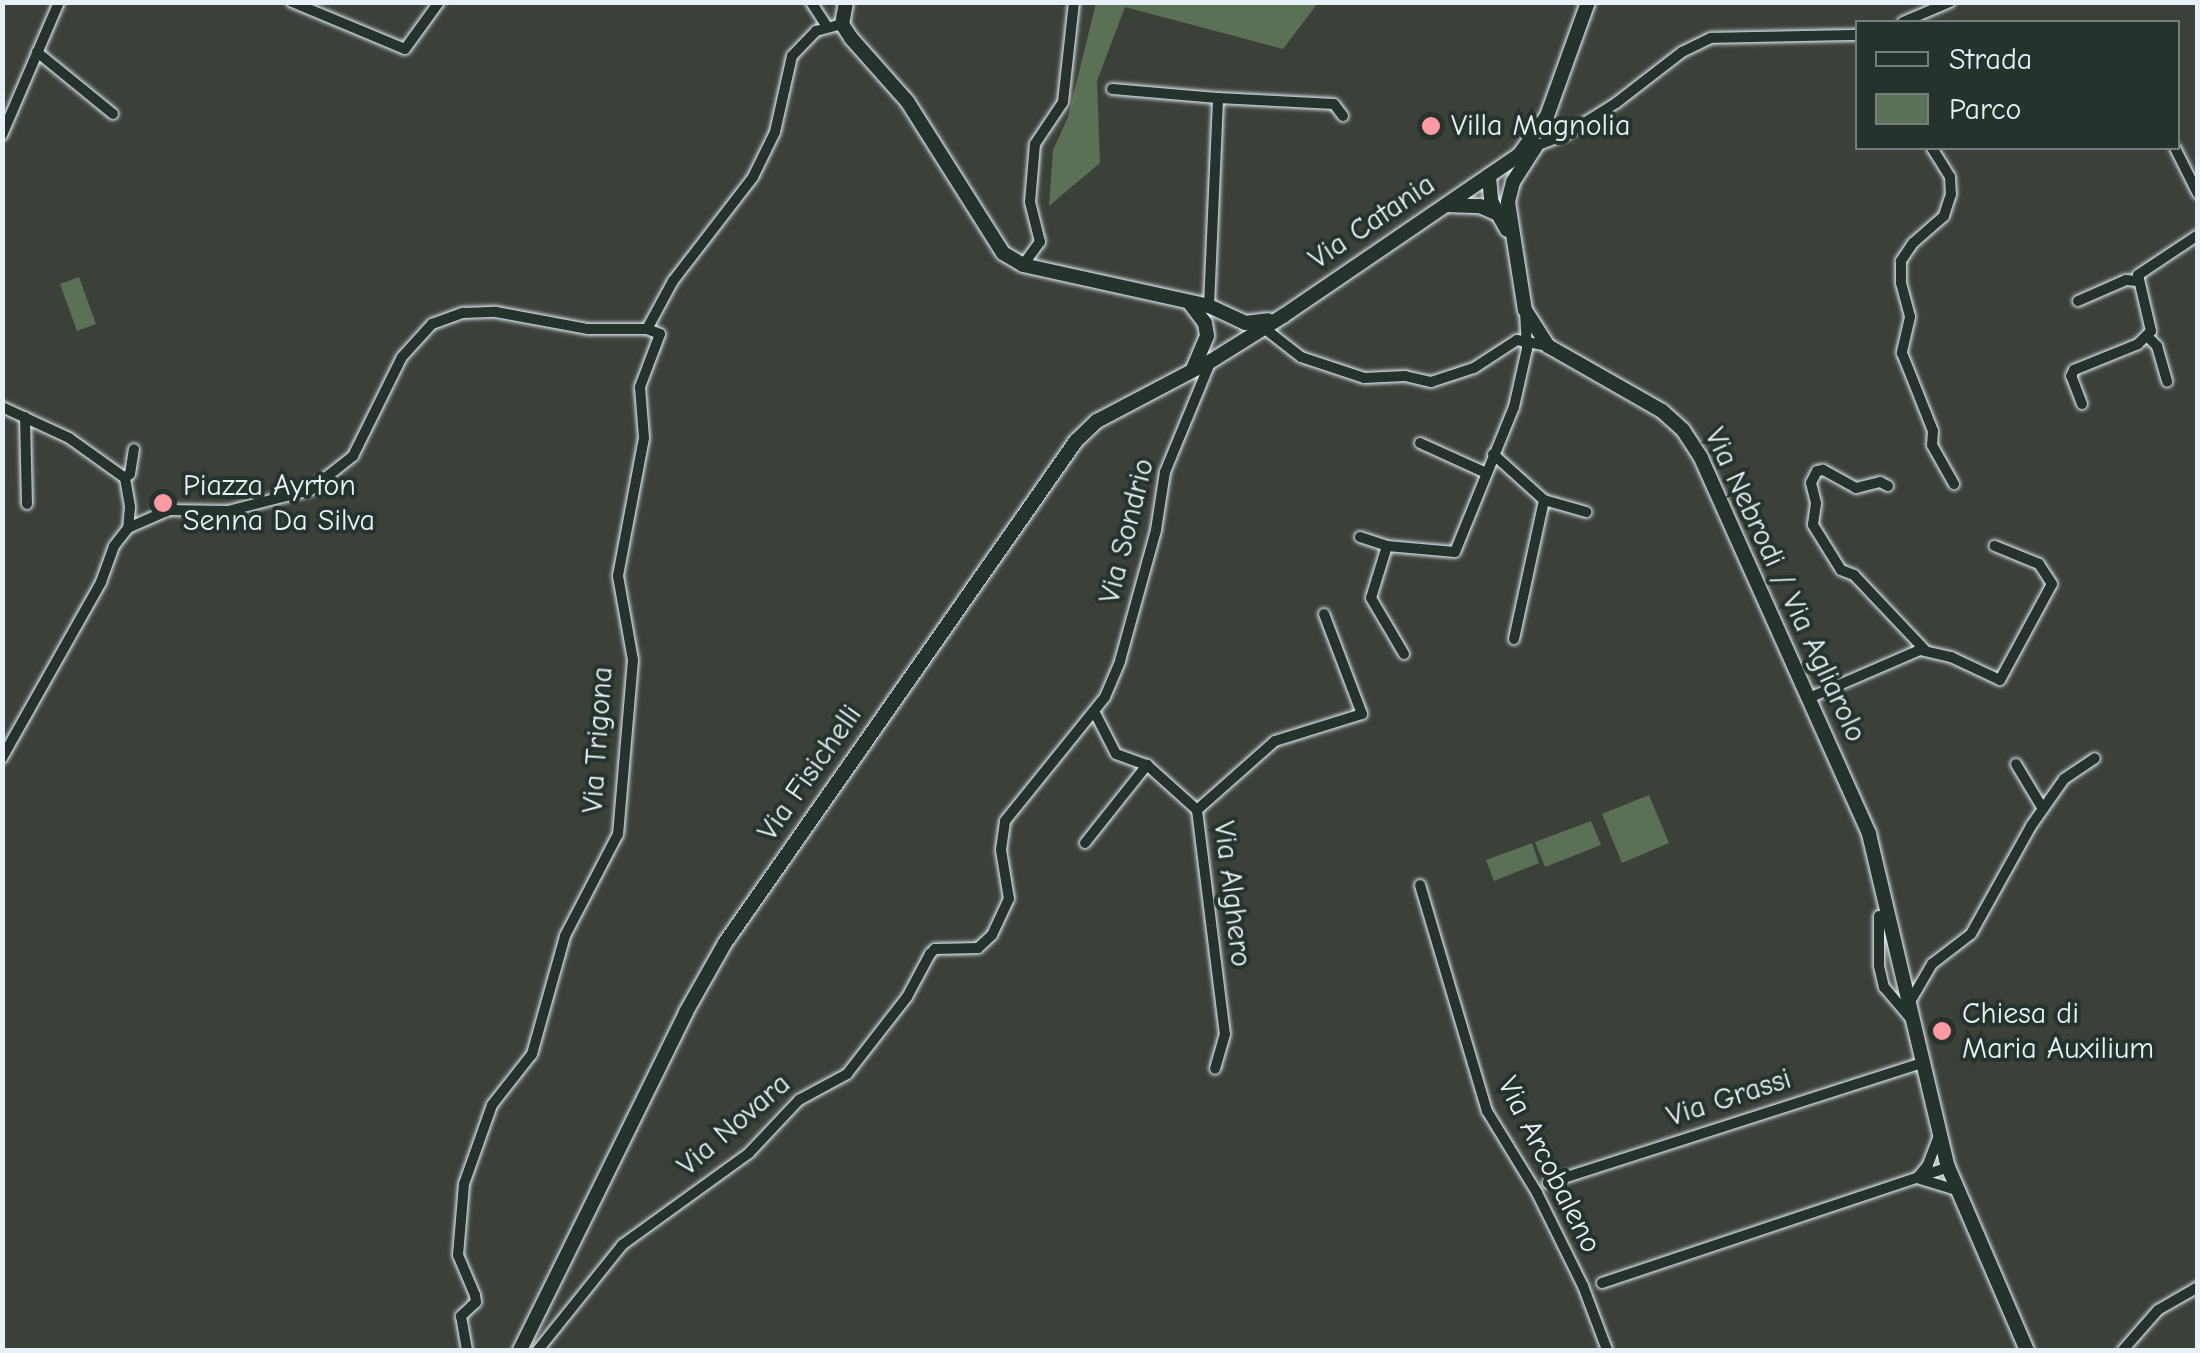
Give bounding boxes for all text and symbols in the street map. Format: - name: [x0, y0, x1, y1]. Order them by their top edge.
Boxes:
- legend: [1855, 20, 2180, 150]
- text: Strada: [1949, 42, 2032, 77]
- text: Parco: [1949, 92, 2021, 127]
- place label: Villa Magnolia: [1451, 108, 1630, 144]
- marker: Villa Magnolia: [1420, 115, 1442, 137]
- street label: Via Catania: [1302, 167, 1442, 277]
- street label: Via Nebrodi / Via Agliarolo: [1696, 422, 1874, 748]
- street label: Via Sondrio: [1092, 455, 1162, 607]
- place label: Piazza Ayrton Senna Da Silva: [183, 468, 375, 538]
- marker: Piazza Ayrton Senna Da Silva: [152, 492, 174, 514]
- street label: Via Trigona: [575, 666, 621, 814]
- street label: Via Fisichelli: [750, 698, 870, 848]
- street label: Via Alghero: [1205, 819, 1259, 969]
- place label: Chiesa di Maria Auxilium: [1962, 996, 2154, 1066]
- marker: Chiesa di Maria Auxilium: [1931, 1020, 1953, 1042]
- street label: Via Grassi: [1662, 1061, 1796, 1135]
- street label: Via Novara: [670, 1066, 798, 1184]
- street label: Via Arcobaleno: [1489, 1071, 1609, 1259]

